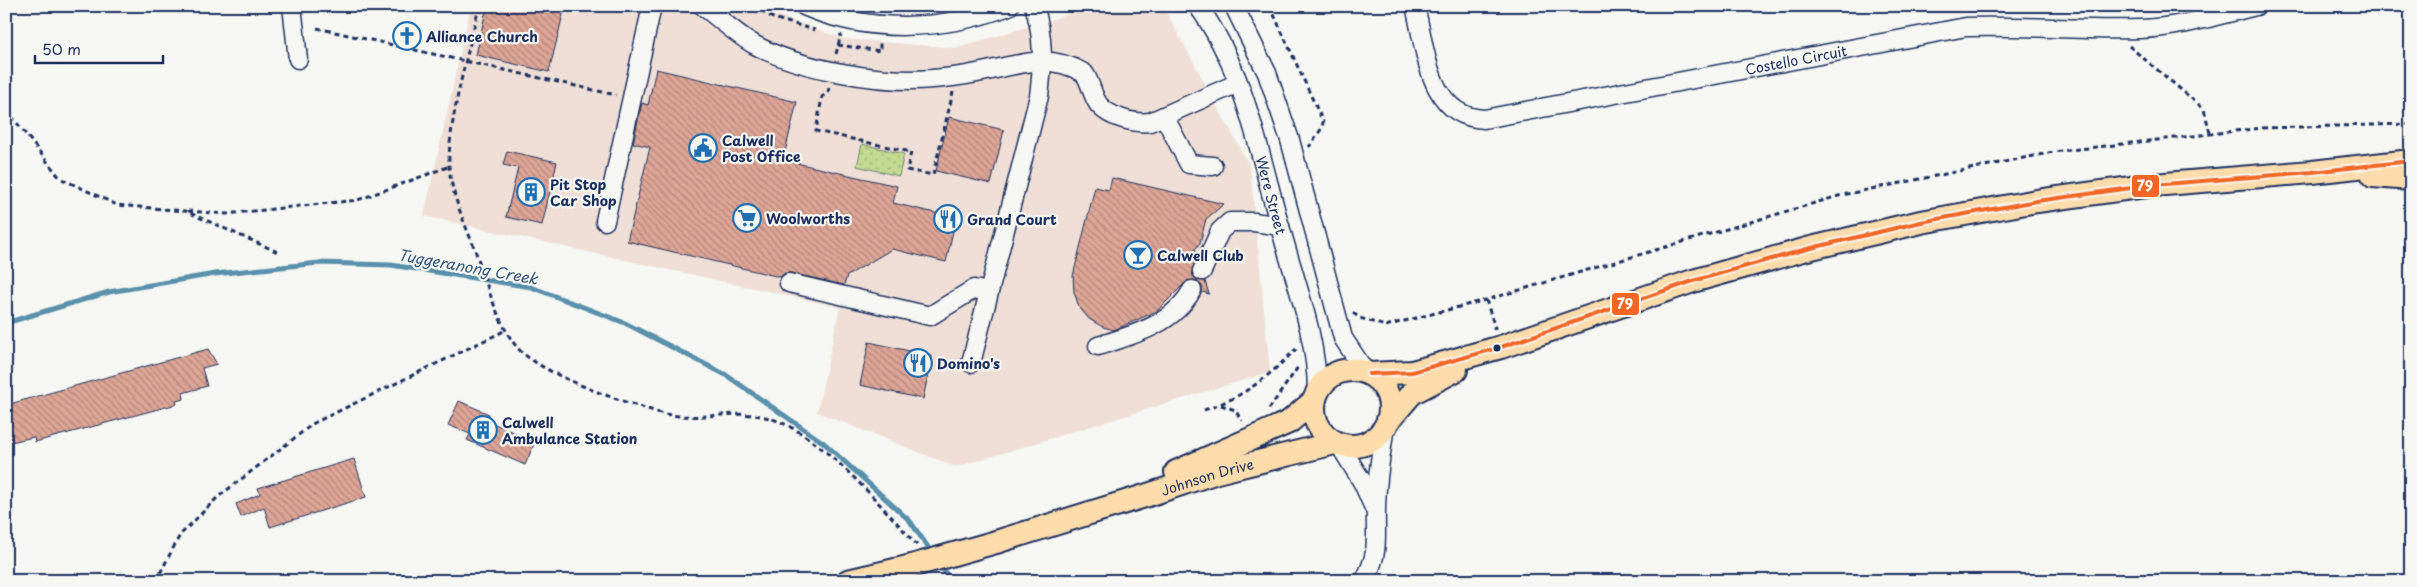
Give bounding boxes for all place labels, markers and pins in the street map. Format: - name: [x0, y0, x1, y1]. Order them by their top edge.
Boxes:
- church icon: Alliance Church: [392, 21, 422, 51]
- place label: Alliance Church: [425, 26, 538, 47]
- place label: Calwell Post Office: [722, 130, 801, 167]
- public building icon: Calwell Post Office: [688, 133, 718, 163]
- place label: Pit Stop Car Shop: [550, 174, 617, 211]
- building icon: Pit Stop Car Shop: [516, 177, 546, 207]
- supermarket icon: Woolworths: [732, 203, 762, 233]
- restaurant icon: Grand Court: [933, 204, 963, 234]
- place label: Woolworths: [766, 208, 850, 229]
- place label: Grand Court: [967, 209, 1057, 230]
- bar icon: Calwell Club: [1123, 240, 1153, 270]
- place label: Calwell Club: [1157, 245, 1244, 266]
- unlabelled marker: [1492, 343, 1502, 353]
- restaurant icon: Domino's: [903, 348, 933, 378]
- place label: Domino's: [937, 353, 1000, 374]
- place label: Calwell Ambulance Station: [502, 412, 637, 449]
- building icon: Calwell Ambulance Station: [468, 415, 498, 445]

